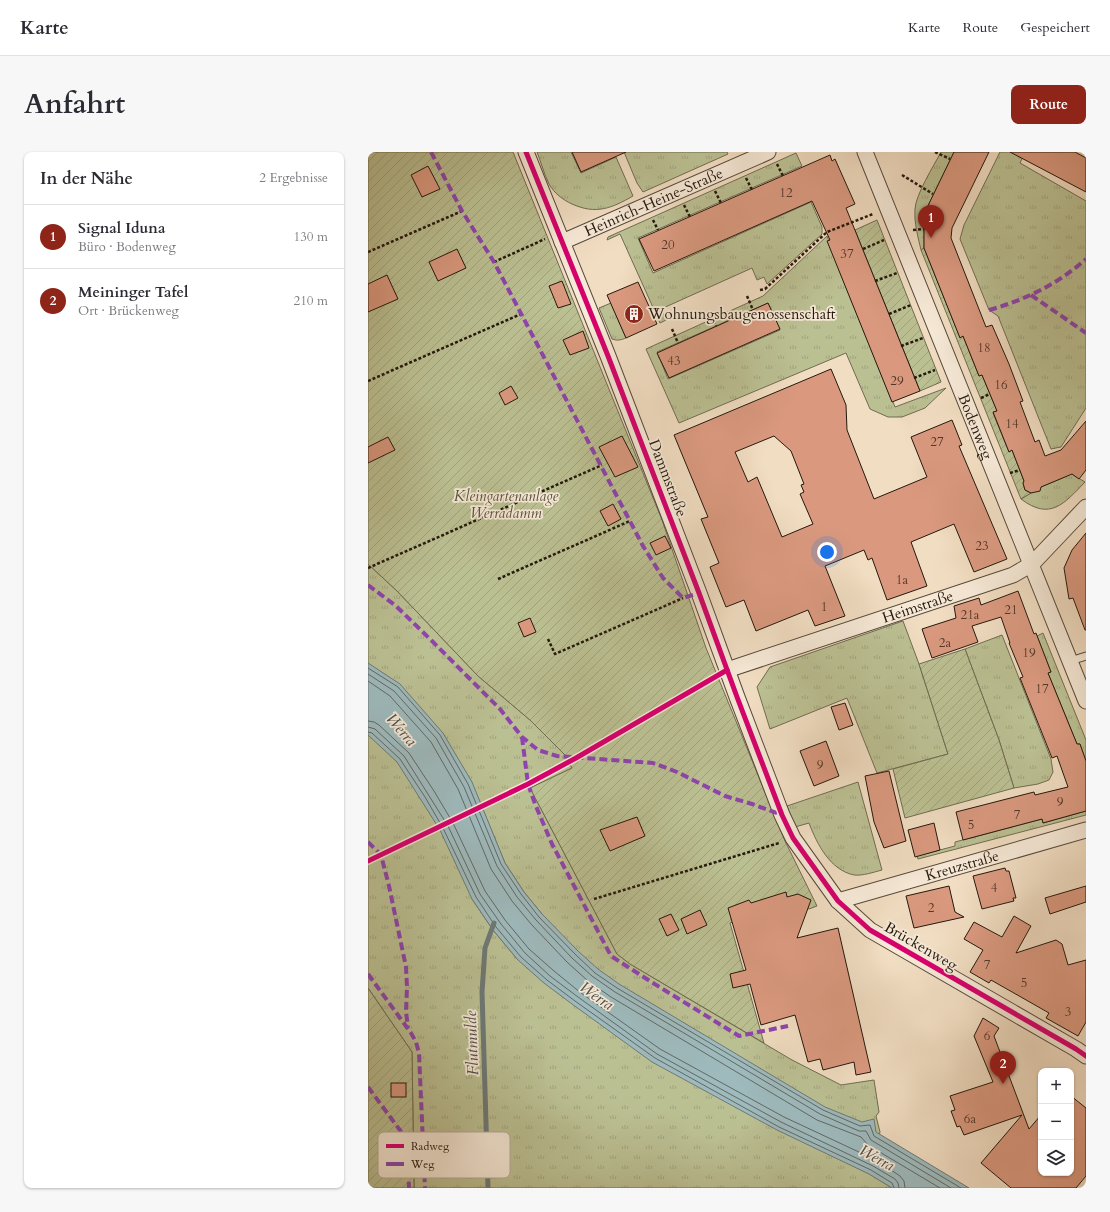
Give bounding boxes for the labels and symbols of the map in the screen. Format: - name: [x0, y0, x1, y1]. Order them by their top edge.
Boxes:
- street label: Heinrich-Heine-Straße: [581, 163, 726, 241]
- house number: 12: [779, 184, 793, 202]
- pin: 1: [918, 205, 944, 238]
- house number: 20: [661, 236, 675, 254]
- house number: 37: [840, 245, 854, 263]
- building icon: Wohnungsbaugenossenschaft: [623, 303, 645, 325]
- place label: Wohnungsbaugenossenschaft: [647, 304, 836, 324]
- house number: 18: [977, 339, 991, 357]
- house number: 43: [667, 352, 681, 370]
- house number: 29: [890, 372, 904, 390]
- house number: 16: [994, 376, 1008, 394]
- street label: Bodenweg: [953, 391, 998, 463]
- house number: 14: [1005, 415, 1019, 433]
- house number: 27: [930, 433, 944, 451]
- street label: Dammstraße: [644, 436, 692, 520]
- park label: Kleingartenanlage Werradamm: [454, 486, 558, 523]
- house number: 23: [975, 537, 989, 555]
- your location: [817, 542, 837, 562]
- house number: 1a: [896, 571, 909, 589]
- street label: Heimstraße: [880, 585, 956, 628]
- house number: 1: [821, 598, 827, 616]
- house number: 21: [1004, 601, 1018, 619]
- house number: 21a: [961, 606, 980, 624]
- house number: 2a: [939, 634, 952, 652]
- house number: 19: [1022, 644, 1036, 662]
- house number: 17: [1035, 680, 1049, 698]
- water label: Werra: [381, 708, 422, 751]
- house number: 9: [817, 756, 824, 774]
- house number: 9: [1057, 793, 1064, 811]
- house number: 7: [1014, 806, 1021, 824]
- house number: 5: [968, 816, 974, 834]
- street label: Kreuzstraße: [923, 845, 1001, 886]
- house number: 4: [991, 879, 998, 897]
- house number: 2: [928, 899, 935, 917]
- street label: Brückenweg: [881, 917, 962, 975]
- house number: 7: [984, 956, 991, 974]
- house number: 5: [1021, 974, 1027, 992]
- water label: Werra: [575, 976, 618, 1016]
- house number: 3: [1065, 1003, 1071, 1021]
- water label: Flutmulde: [460, 1009, 484, 1076]
- house number: 6: [984, 1027, 991, 1045]
- pin: 2: [990, 1051, 1016, 1084]
- house number: 6a: [964, 1110, 977, 1128]
- legend: [378, 1132, 510, 1178]
- text: Radweg: [411, 1139, 450, 1154]
- water label: Werra: [855, 1139, 898, 1177]
- text: Weg: [410, 1157, 435, 1172]

